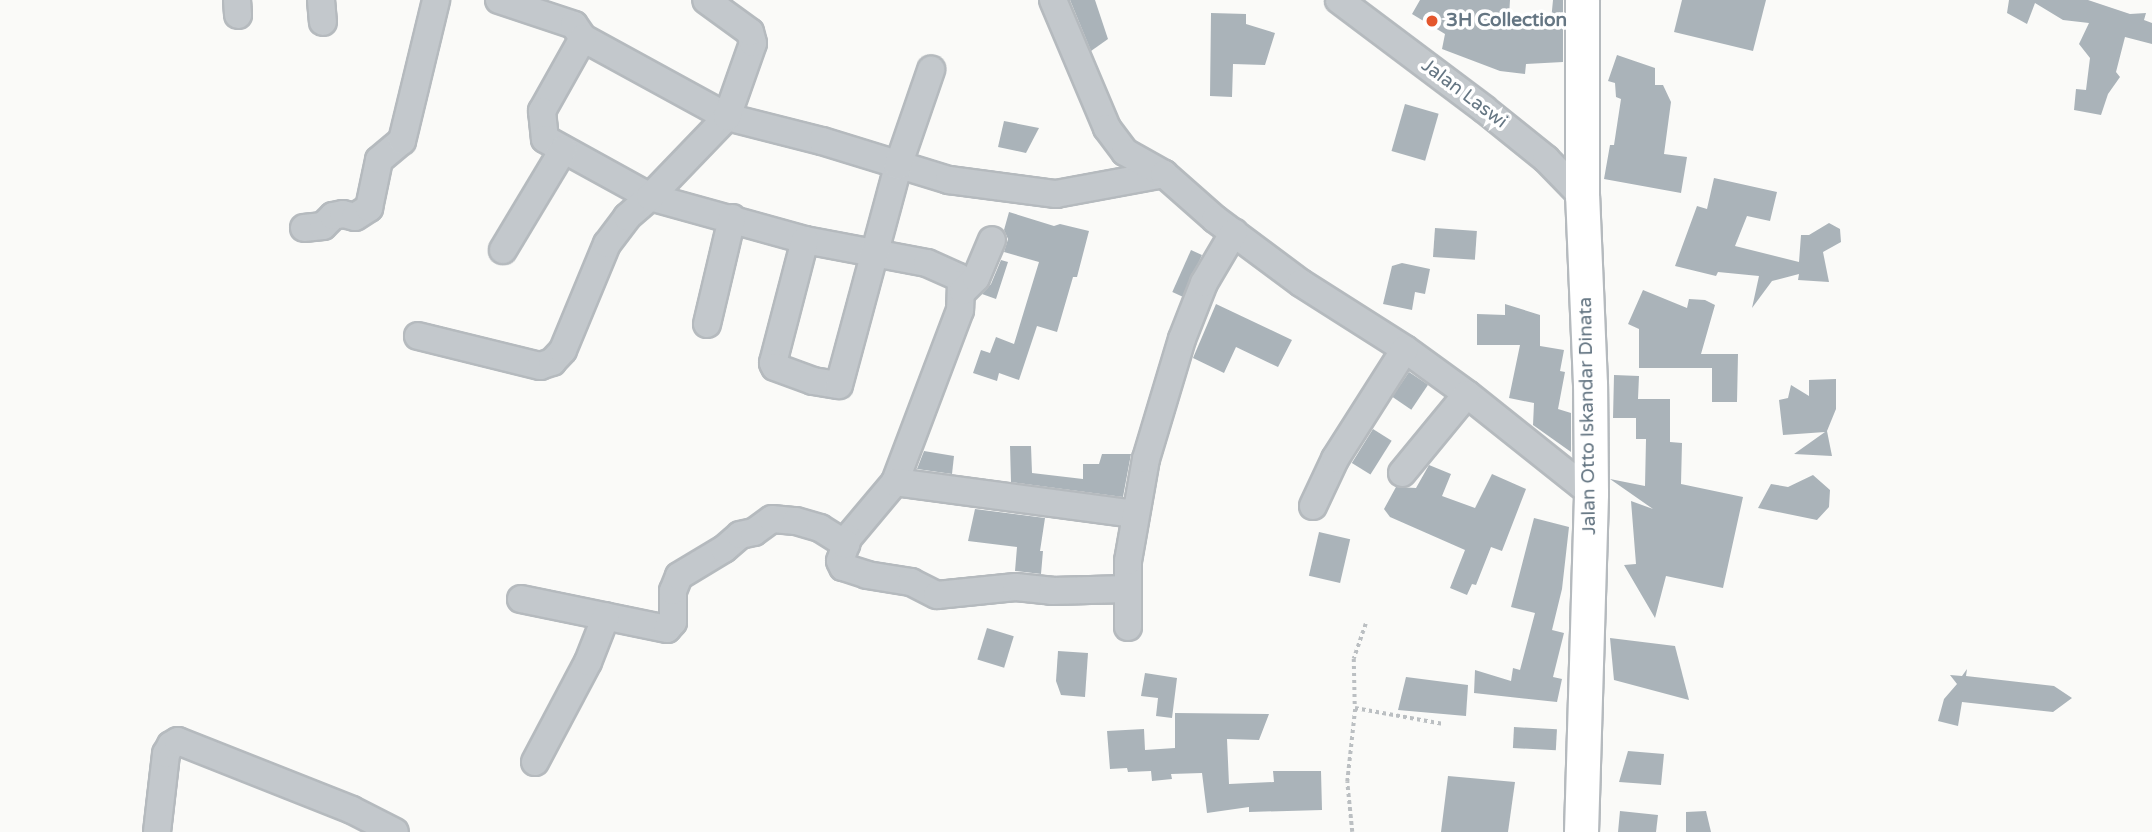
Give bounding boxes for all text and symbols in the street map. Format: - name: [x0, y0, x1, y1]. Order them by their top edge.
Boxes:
- place label: 3H Collection: [1446, 10, 1567, 32]
- marker: 3H Collection: [1424, 13, 1440, 29]
- street label: Jalan Laswi: [1416, 54, 1512, 134]
- street label: Jalan Otto Iskandar Dinata: [1575, 297, 1601, 535]

